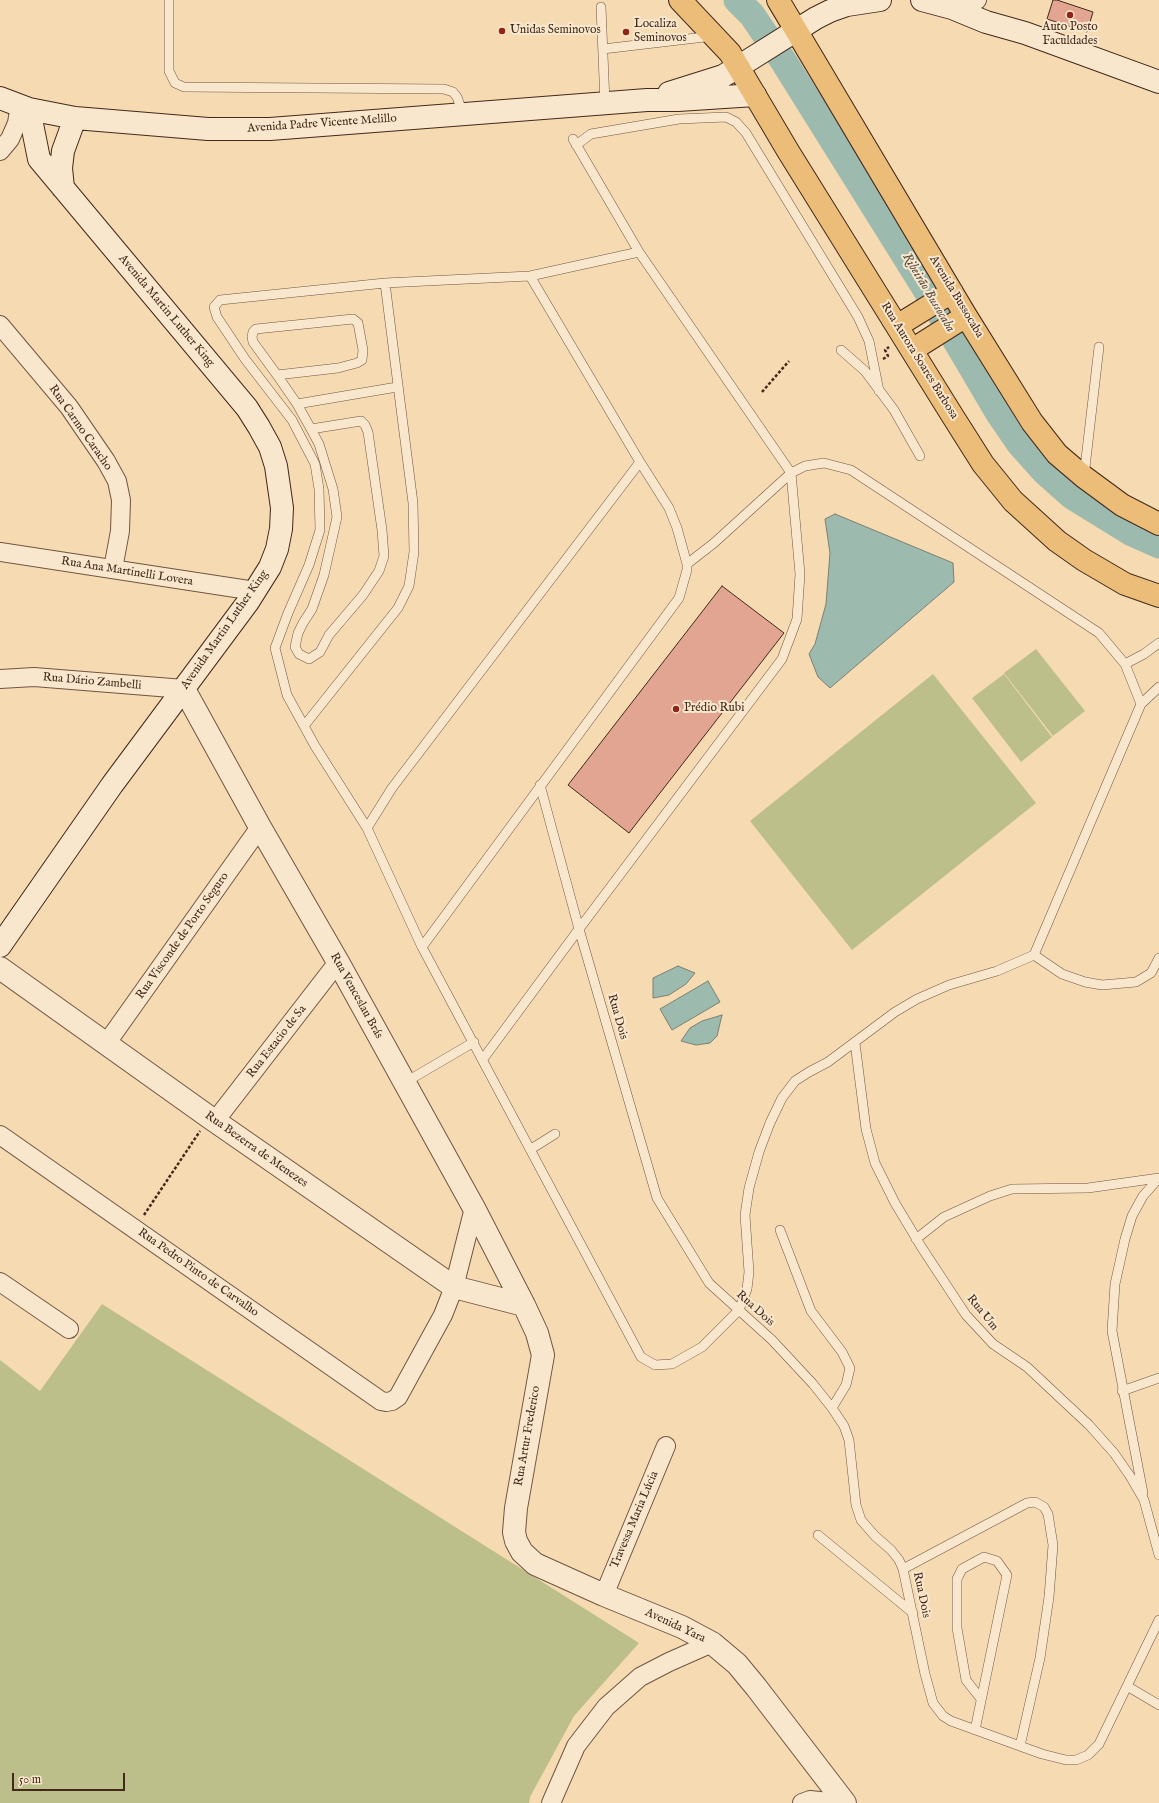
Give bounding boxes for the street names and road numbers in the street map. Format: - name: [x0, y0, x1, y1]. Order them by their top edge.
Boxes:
- street label: Avenida Padre Vicente Melillo: [247, 112, 397, 136]
- street label: Avenida Martin Luther King: [115, 252, 217, 370]
- street label: Avenida Bussocaba: [926, 253, 986, 341]
- street label: Rua Aurora Soares Barbosa: [877, 300, 961, 422]
- street label: Rua Carmo Caracho: [45, 383, 115, 473]
- street label: Rua Ana Martinelli Lovera: [60, 554, 194, 590]
- street label: Avenida Martin Luther King: [178, 568, 272, 692]
- street label: Rua Dário Zambelli: [42, 671, 142, 693]
- street label: Rua Visconde de Porto Seguro: [134, 870, 232, 1002]
- street label: Rua Venceslau Brás: [326, 950, 386, 1042]
- street label: Rua Dois: [604, 993, 630, 1041]
- street label: Rua Estacio de Sa: [244, 1003, 310, 1081]
- street label: Rua Bezerra de Menezes: [202, 1109, 310, 1191]
- street label: Rua Pedro Pinto de Carvalho: [135, 1226, 261, 1320]
- street label: Rua Dois: [733, 1288, 777, 1330]
- street label: Rua Um: [963, 1292, 1001, 1334]
- street label: Rua Artur Frederico: [512, 1385, 544, 1487]
- street label: Travessa Maria Lúcia: [608, 1469, 662, 1571]
- street label: Rua Dois: [909, 1571, 933, 1619]
- street label: Avenida Yara: [643, 1606, 707, 1646]

